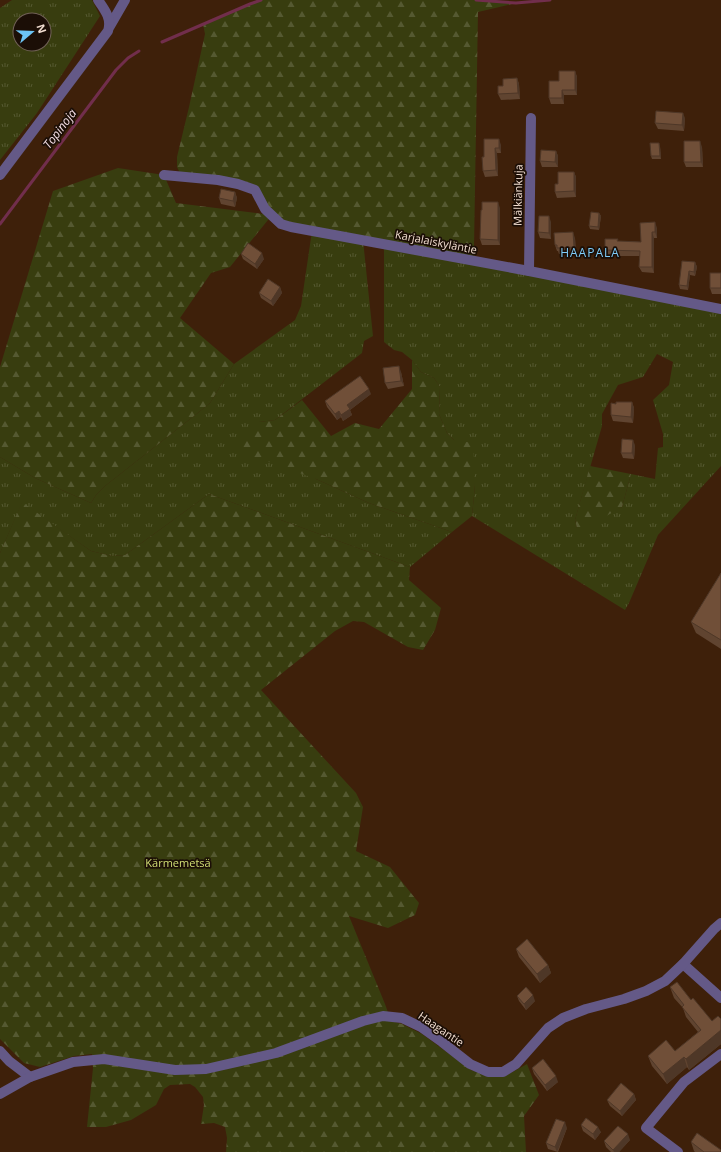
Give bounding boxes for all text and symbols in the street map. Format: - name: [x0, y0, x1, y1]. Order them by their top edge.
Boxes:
- north arrow: [12, 12, 52, 52]
- text: N: [33, 22, 50, 35]
- water label: Topinoja: [39, 105, 80, 152]
- street label: Mälkiänkuja: [509, 164, 526, 226]
- street label: Karjalaiskyläntie: [394, 226, 478, 257]
- district label: HAAPALA: [560, 244, 620, 261]
- park label: Kärmemetsä: [145, 855, 211, 870]
- street label: Haagantie: [416, 1008, 467, 1049]

